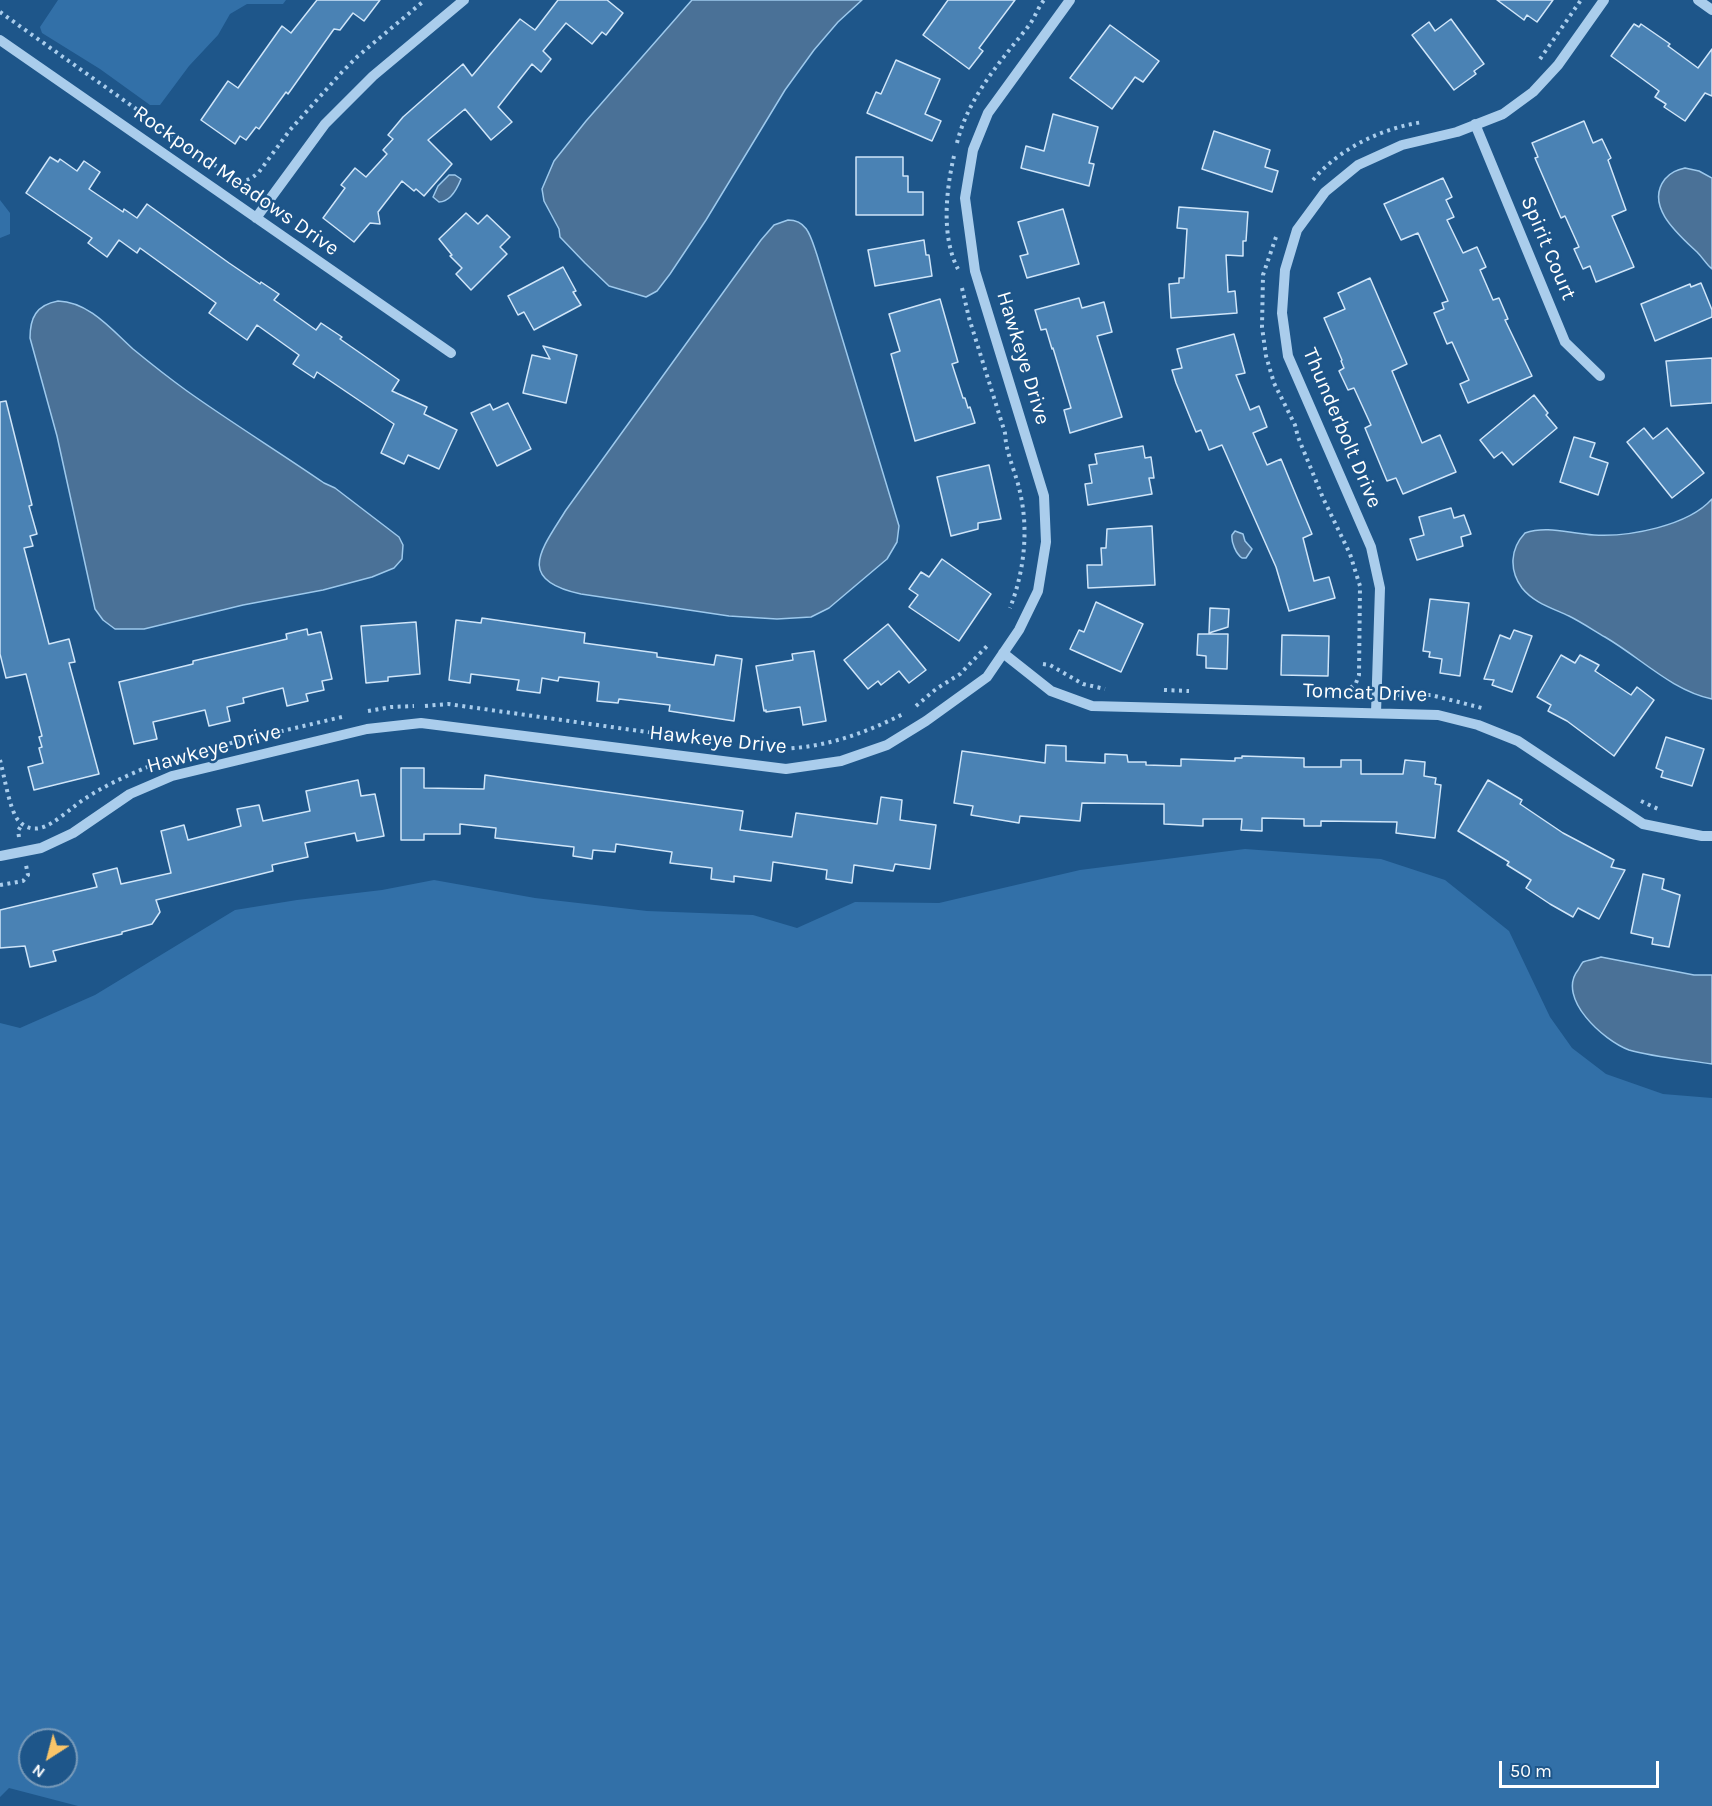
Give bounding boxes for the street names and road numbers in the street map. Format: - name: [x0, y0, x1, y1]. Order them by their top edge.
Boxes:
- street label: Rockpond Meadows Drive: [128, 100, 344, 262]
- street label: Spirit Court: [1515, 192, 1581, 304]
- street label: Hawkeye Drive: [991, 288, 1055, 428]
- street label: Thunderbolt Drive: [1297, 344, 1387, 512]
- street label: Tomcat Drive: [1302, 678, 1428, 708]
- street label: Hawkeye Drive: [144, 719, 284, 779]
- street label: Hawkeye Drive: [648, 720, 788, 760]

